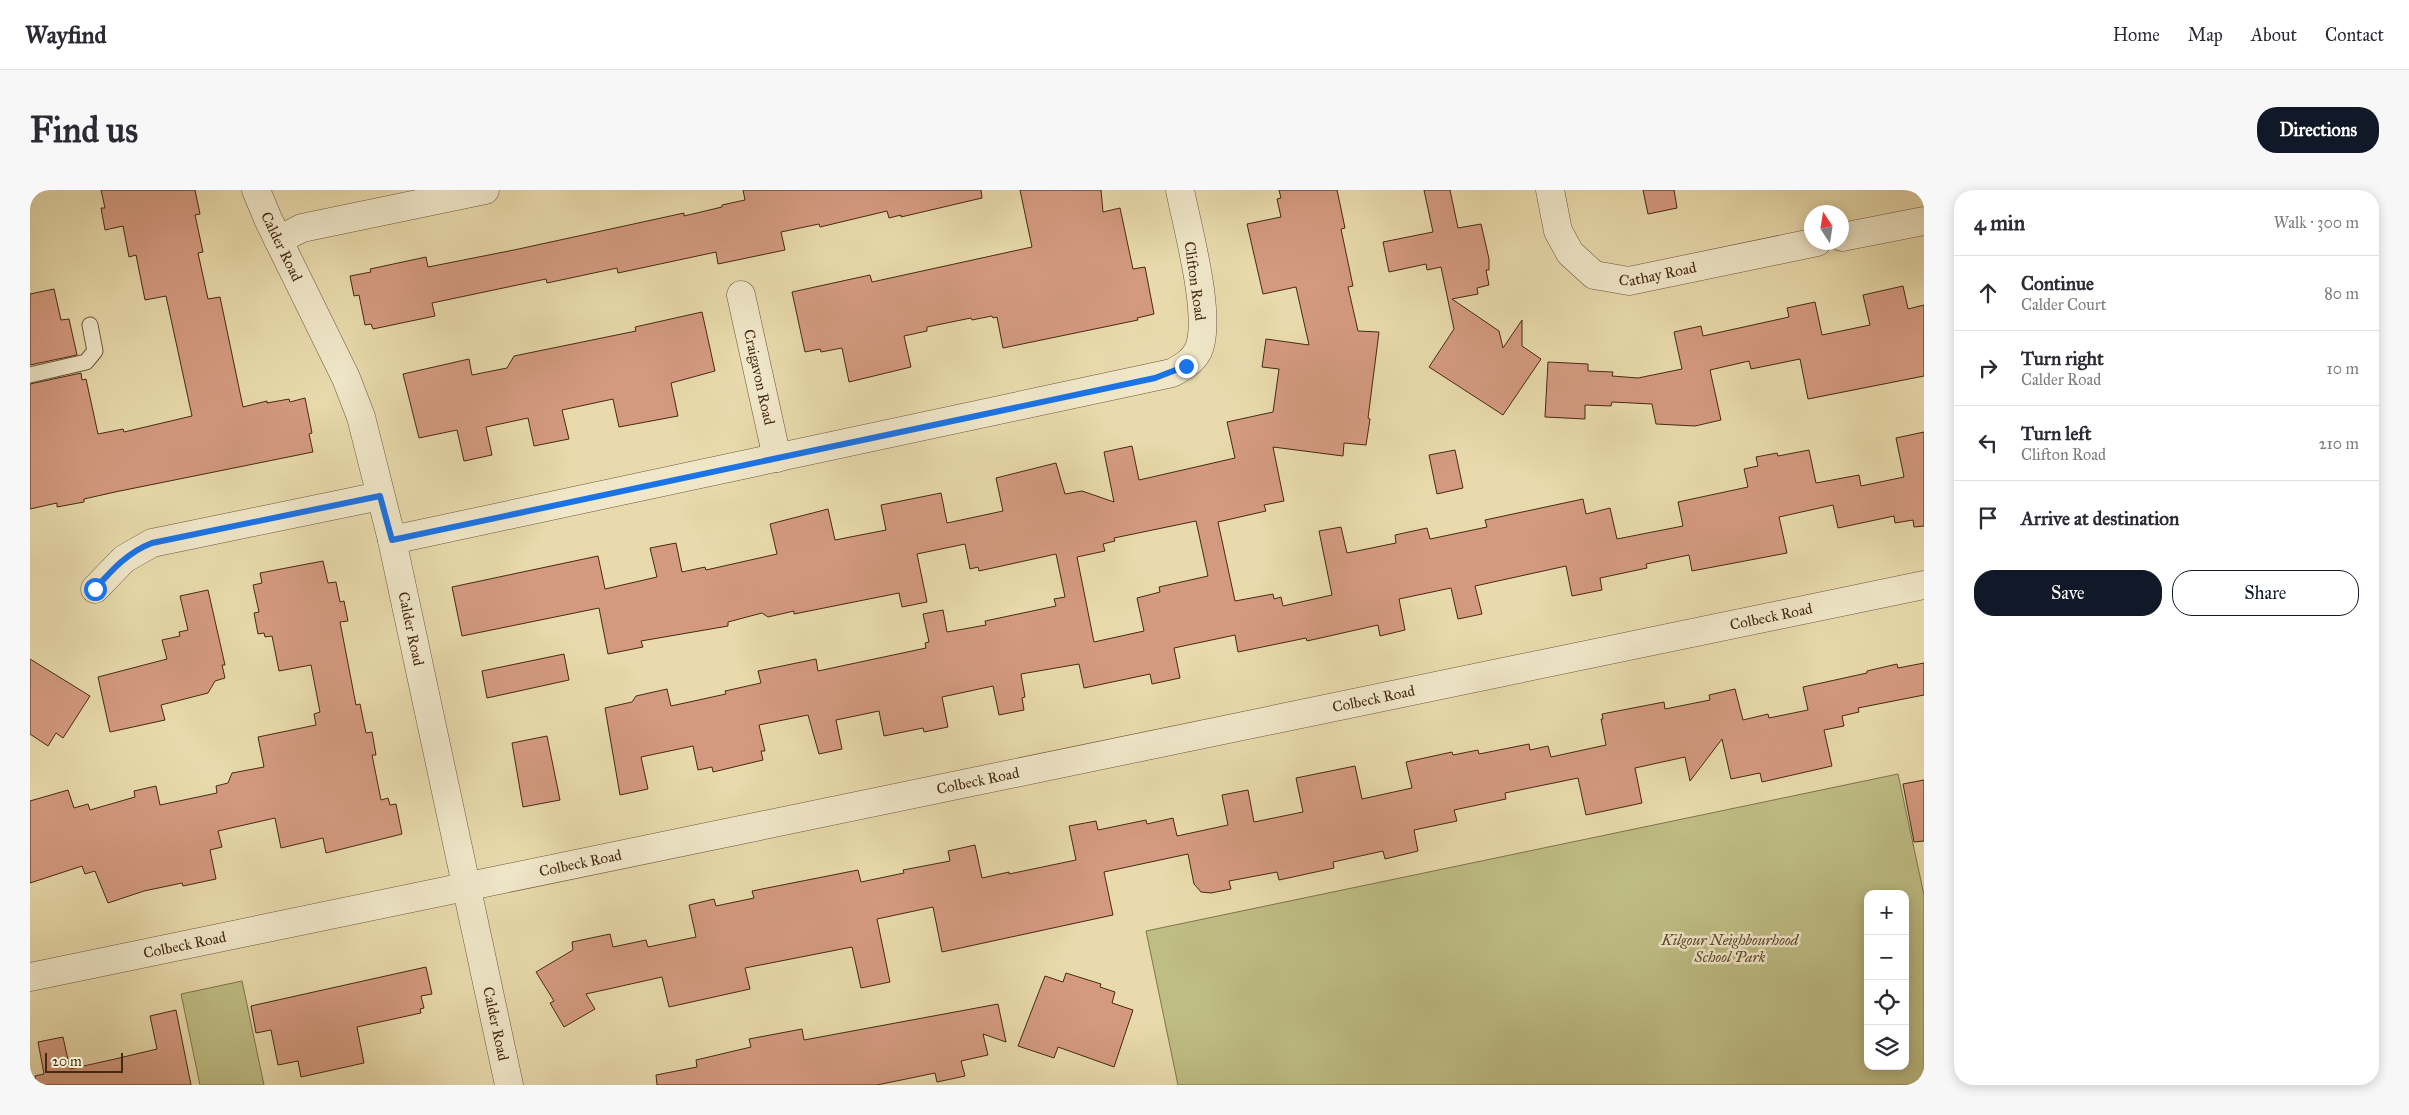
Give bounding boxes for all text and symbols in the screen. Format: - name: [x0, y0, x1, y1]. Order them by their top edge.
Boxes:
- text: Wayfind: [25, 20, 107, 50]
- text: Home: [2113, 24, 2160, 46]
- text: Map: [2188, 24, 2223, 46]
- text: About: [2251, 24, 2297, 46]
- text: Contact: [2325, 24, 2384, 46]
- button: Directions: [2257, 107, 2379, 153]
- text: Find us: [30, 109, 138, 152]
- north arrow: [1804, 205, 1849, 250]
- street label: Calder Road: [257, 209, 306, 285]
- text: 4 min: [1974, 210, 2025, 236]
- text: Walk · 300 m: [2274, 213, 2359, 232]
- street label: Clifton Road: [1181, 240, 1210, 322]
- street label: Cathay Road: [1617, 258, 1698, 290]
- text: Continue: [2021, 272, 2094, 295]
- icon: ahead: [1974, 279, 2002, 307]
- text: 80 m: [2324, 284, 2359, 303]
- text: Calder Court: [2021, 295, 2106, 314]
- street label: Craigavon Road: [740, 327, 779, 427]
- text: Turn right: [2021, 347, 2104, 370]
- icon: right: [1974, 354, 2002, 382]
- route end: [1175, 355, 1198, 378]
- text: 10 m: [2327, 359, 2359, 378]
- text: Calder Road: [2021, 370, 2101, 389]
- text: Turn left: [2021, 422, 2091, 445]
- icon: left: [1974, 429, 2002, 457]
- text: 210 m: [2319, 434, 2359, 453]
- text: Clifton Road: [2021, 445, 2106, 464]
- icon: arrive: [1974, 504, 2002, 532]
- text: Arrive at destination: [2021, 507, 2179, 530]
- button: Save: [1974, 570, 2162, 616]
- button: Share: [2172, 570, 2359, 616]
- route start: [84, 578, 107, 601]
- street label: Calder Road: [394, 590, 428, 668]
- street label: Colbeck Road: [1728, 599, 1815, 634]
- street label: Colbeck Road: [1331, 682, 1417, 716]
- street label: Colbeck Road: [935, 763, 1021, 798]
- street label: Colbeck Road: [537, 846, 624, 880]
- map controls: [1864, 890, 1909, 1070]
- button: +: [1864, 890, 1909, 935]
- street label: Colbeck Road: [142, 928, 228, 962]
- park label: Kilgour Neighbourhood School Park: [1661, 931, 1800, 966]
- button: −: [1864, 935, 1909, 980]
- button: locate: [1864, 980, 1909, 1025]
- street label: Calder Road: [479, 985, 513, 1063]
- button: layers: [1864, 1025, 1909, 1070]
- scale bar: [45, 1050, 122, 1073]
- text: 20 m: [52, 1053, 82, 1070]

